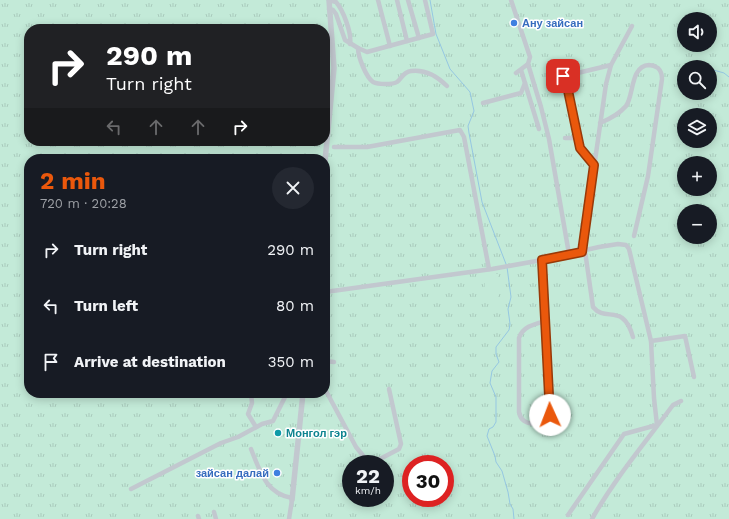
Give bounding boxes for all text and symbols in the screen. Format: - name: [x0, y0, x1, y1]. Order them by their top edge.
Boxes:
- map controls: [677, 12, 717, 244]
- button: sound: [677, 12, 717, 52]
- place label: Ану зайсан: [522, 17, 583, 30]
- marker: Ану зайсан: [509, 18, 519, 28]
- text: 290 m: [106, 39, 192, 72]
- icon: right: [40, 40, 92, 92]
- pin: [546, 59, 580, 93]
- button: search: [677, 60, 717, 100]
- icon: arrive: [552, 65, 574, 87]
- text: Turn right: [106, 73, 192, 94]
- button: layers: [677, 108, 717, 148]
- icon: left: [103, 116, 125, 138]
- icon: ahead: [145, 116, 167, 138]
- icon: ahead: [187, 116, 209, 138]
- icon: right: [229, 116, 251, 138]
- button: +: [677, 156, 717, 196]
- text: 2 min: [40, 167, 106, 195]
- button: close: [272, 167, 314, 209]
- text: 720 m · 20:28: [40, 196, 127, 211]
- button: −: [677, 204, 717, 244]
- icon: right: [40, 239, 62, 261]
- text: Turn right: [74, 241, 147, 259]
- text: 290 m: [267, 241, 314, 259]
- icon: left: [40, 295, 62, 317]
- text: Turn left: [74, 297, 138, 315]
- text: 80 m: [276, 297, 314, 315]
- icon: arrive: [40, 351, 62, 373]
- text: Arrive at destination: [74, 353, 226, 371]
- text: 350 m: [268, 353, 314, 371]
- position arrow: [529, 394, 571, 436]
- place label: Монгол гэр: [286, 427, 347, 440]
- marker: Монгол гэр: [273, 428, 283, 438]
- speed limit sign: 30: [402, 455, 454, 507]
- text: 22: [356, 464, 380, 488]
- place label: зайсан далай: [196, 467, 269, 480]
- marker: зайсан далай: [272, 468, 282, 478]
- text: km/h: [355, 485, 381, 496]

